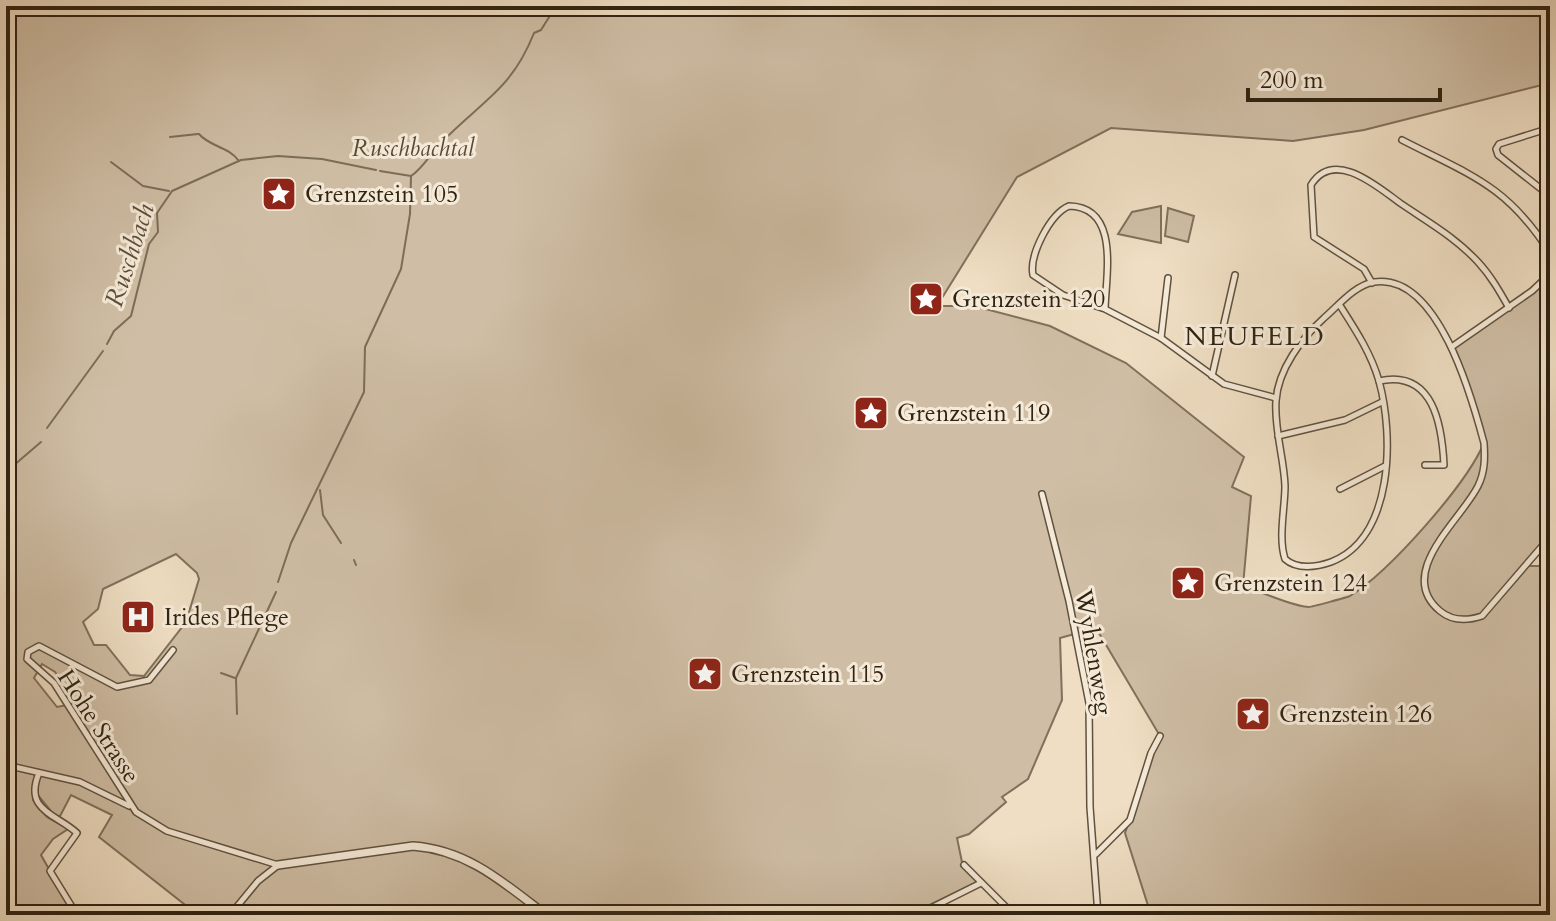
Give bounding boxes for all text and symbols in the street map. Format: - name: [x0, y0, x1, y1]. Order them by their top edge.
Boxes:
- scale bar: [1248, 52, 1440, 102]
- text: 200 m: [1260, 64, 1324, 97]
- park label: Ruschbachtal: [352, 132, 476, 165]
- place icon: Grenzstein 105: [260, 175, 298, 213]
- place label: Grenzstein 105: [305, 178, 458, 211]
- water label: Ruschbach: [96, 199, 163, 311]
- place icon: Grenzstein 120: [907, 280, 945, 318]
- place label: Grenzstein 120: [952, 283, 1105, 316]
- district label: NEUFELD: [1184, 319, 1326, 354]
- place icon: Grenzstein 119: [852, 394, 890, 432]
- place label: Grenzstein 119: [897, 397, 1050, 430]
- place icon: Grenzstein 124: [1169, 564, 1207, 602]
- place label: Grenzstein 124: [1214, 567, 1367, 600]
- street label: Wyhlenweg: [1066, 586, 1121, 718]
- hospital icon: Irides Pflege: [119, 598, 157, 636]
- place label: Irides Pflege: [164, 601, 289, 634]
- place icon: Grenzstein 115: [686, 655, 724, 693]
- place label: Grenzstein 115: [731, 658, 884, 691]
- street label: Hohe Strasse: [50, 663, 148, 789]
- place icon: Grenzstein 126: [1234, 695, 1272, 733]
- place label: Grenzstein 126: [1279, 698, 1432, 731]

